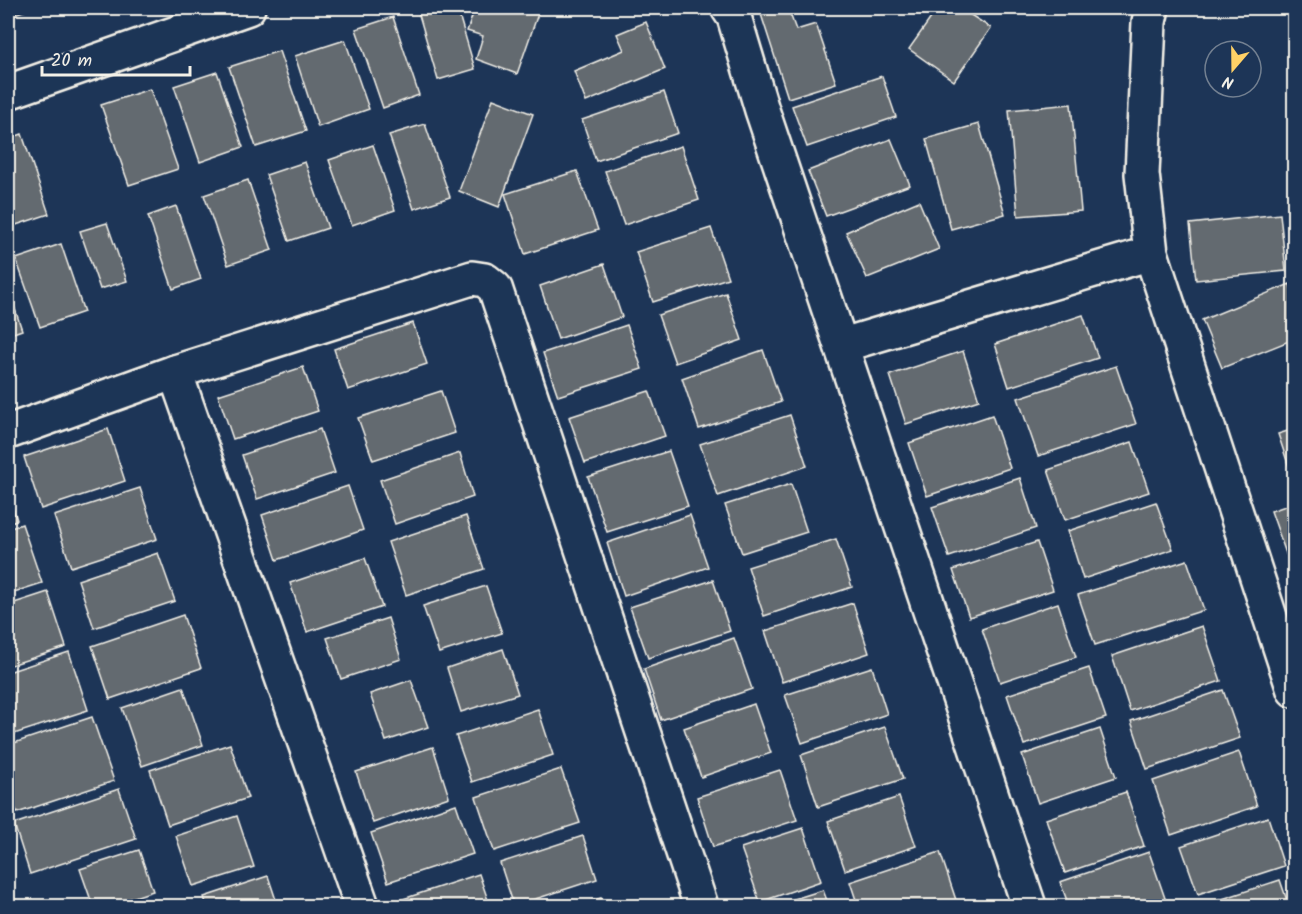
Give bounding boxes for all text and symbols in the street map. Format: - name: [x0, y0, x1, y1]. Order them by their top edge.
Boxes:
- scale bar: [42, 39, 190, 77]
- north arrow: [1203, 39, 1263, 99]
- text: 20 m: [51, 47, 92, 76]
- text: N: [1219, 68, 1237, 95]

